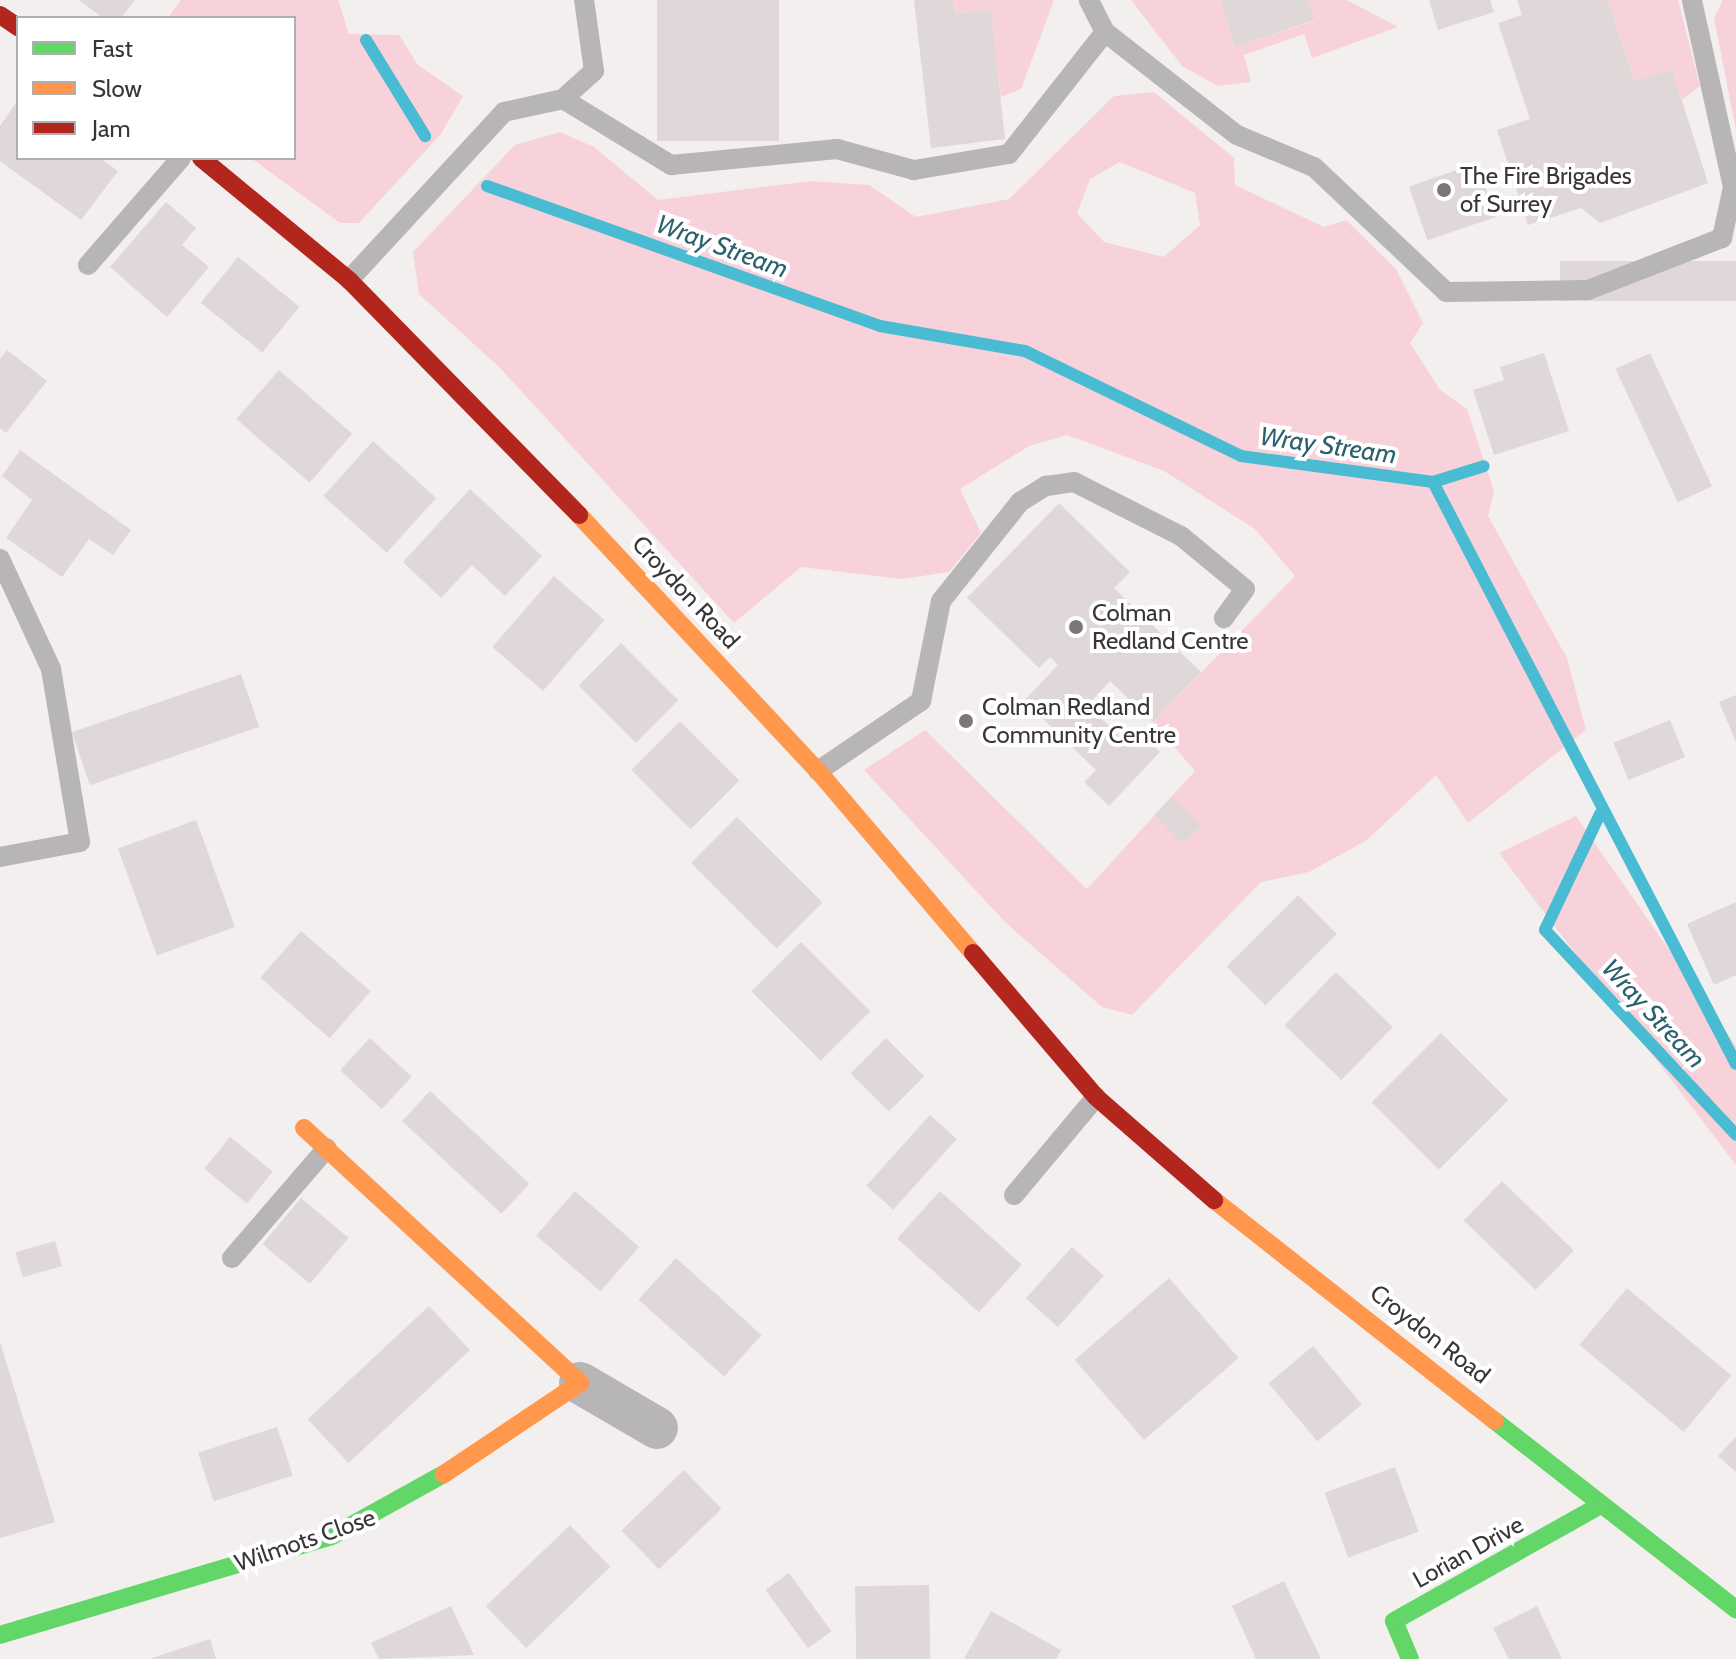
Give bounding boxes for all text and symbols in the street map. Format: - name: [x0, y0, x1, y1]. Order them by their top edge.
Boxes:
- legend: [16, 16, 296, 160]
- text: Fast: [92, 34, 133, 63]
- text: Slow: [92, 74, 142, 103]
- text: Jam: [92, 114, 130, 143]
- place label: The Fire Brigades of Surrey: [1460, 162, 1632, 218]
- marker: The Fire Brigades of Surrey: [1435, 181, 1453, 199]
- water label: Wray Stream: [652, 209, 792, 285]
- water label: Wray Stream: [1258, 421, 1398, 471]
- street label: Croydon Road: [626, 529, 746, 655]
- place label: Colman Redland Centre: [1092, 599, 1249, 655]
- marker: Colman Redland Centre: [1067, 618, 1085, 636]
- place label: Colman Redland Community Centre: [982, 693, 1176, 749]
- marker: Colman Redland Community Centre: [957, 712, 975, 730]
- water label: Wray Stream: [1595, 953, 1711, 1075]
- street label: Croydon Road: [1364, 1278, 1496, 1390]
- street label: Wilmots Close: [231, 1503, 379, 1577]
- street label: Lorian Drive: [1408, 1510, 1528, 1594]

